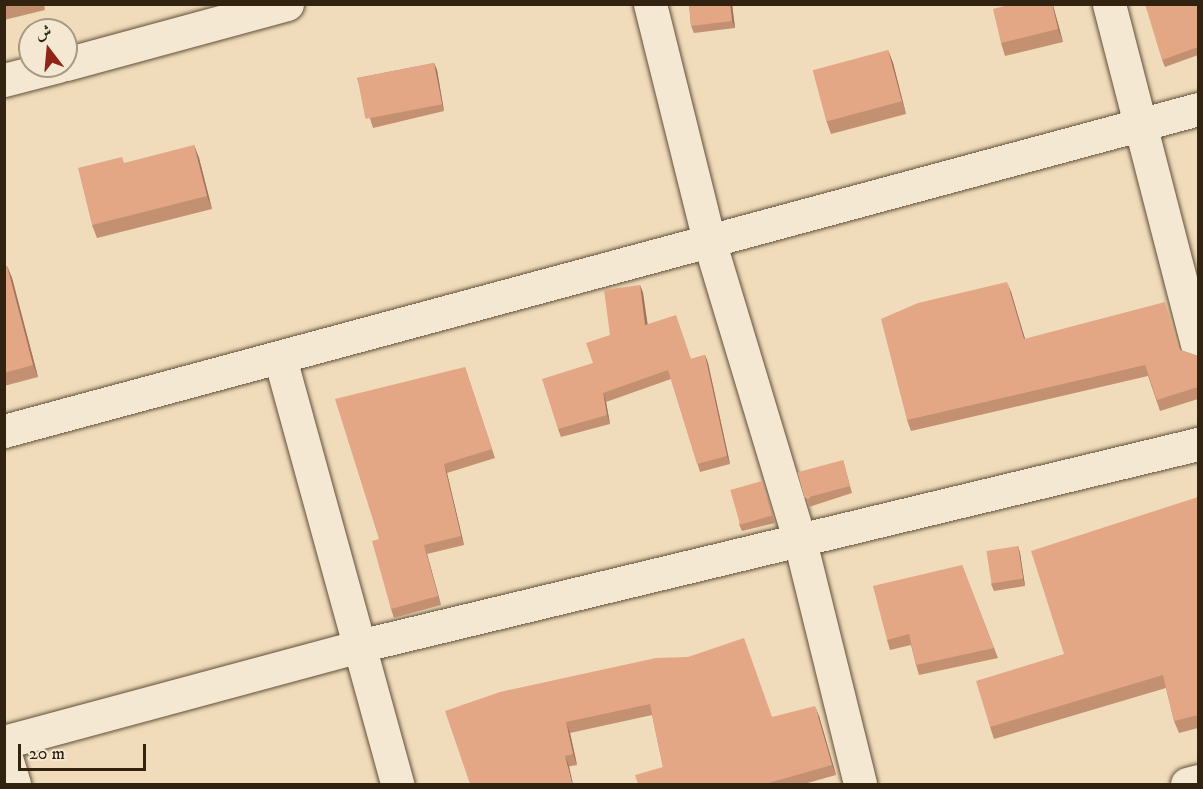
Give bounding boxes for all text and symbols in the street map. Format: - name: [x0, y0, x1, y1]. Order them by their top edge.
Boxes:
- north arrow: [18, 18, 78, 78]
- text: ش: [33, 21, 54, 44]
- scale bar: [21, 732, 148, 770]
- text: 20 m: [29, 743, 65, 765]

